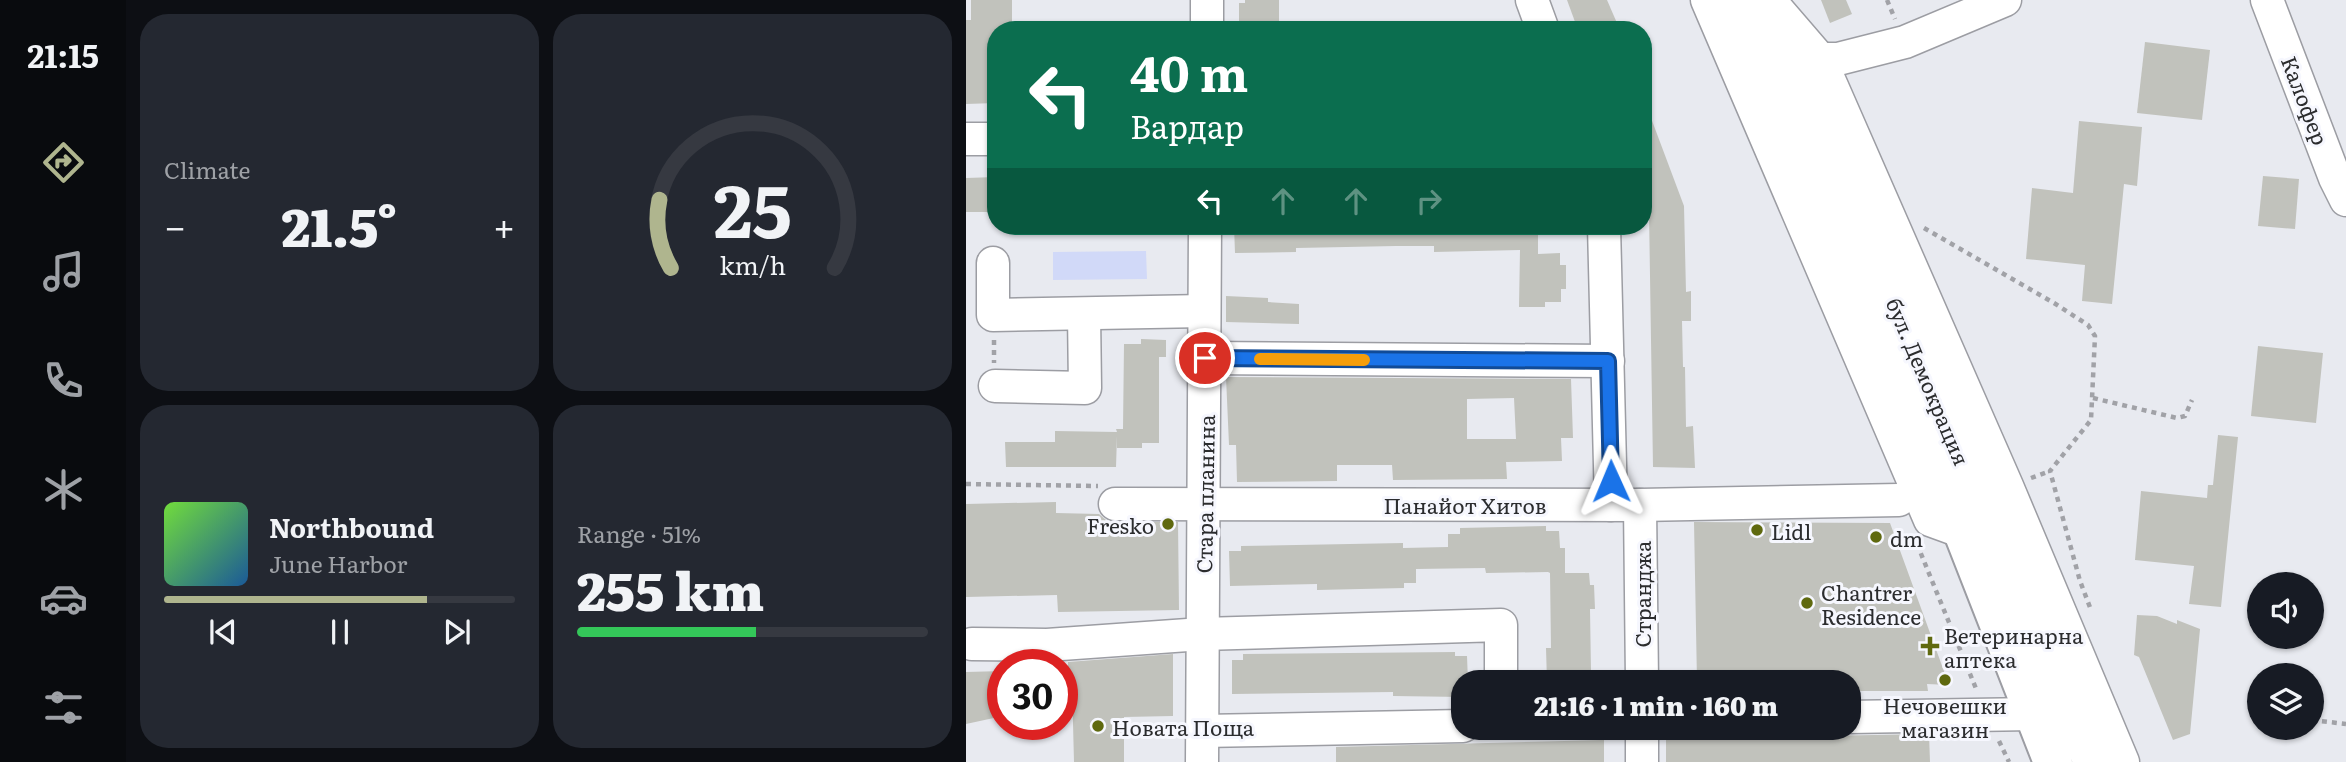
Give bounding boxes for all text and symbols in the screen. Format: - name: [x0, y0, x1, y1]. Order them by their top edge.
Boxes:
- text: 21:15: [27, 30, 99, 78]
- text: 40 m: [1130, 34, 1248, 107]
- icon: left: [1015, 49, 1106, 140]
- street label: Калофер: [2275, 51, 2337, 149]
- text: Вардар: [1130, 101, 1244, 149]
- icon: directions: [39, 138, 88, 187]
- text: Climate: [164, 152, 250, 186]
- text: 25: [713, 153, 792, 261]
- icon: left: [1191, 182, 1229, 220]
- icon: ahead: [1264, 182, 1302, 220]
- icon: ahead: [1337, 182, 1375, 220]
- icon: right: [1410, 182, 1448, 220]
- text: 21.5°: [282, 186, 397, 263]
- text: −: [164, 196, 186, 253]
- text: +: [493, 196, 515, 253]
- text: km/h: [719, 246, 786, 283]
- icon: music: [39, 247, 88, 296]
- street label: бул. Демокрация: [1880, 292, 1978, 470]
- pin: [1175, 328, 1235, 388]
- icon: arrive: [1186, 339, 1224, 377]
- icon: phone: [39, 356, 88, 405]
- street label: Стара планина: [1187, 414, 1221, 574]
- position arrow: [1574, 444, 1648, 518]
- icon: climate: [39, 465, 88, 514]
- street label: Панайот Хитов: [1383, 489, 1547, 520]
- text: Northbound: [269, 507, 434, 546]
- place label: Fresko: [1087, 509, 1154, 540]
- place label: Lidl: [1771, 515, 1811, 546]
- text: Range · 51%: [577, 516, 701, 550]
- marker: Fresko: [1160, 516, 1176, 532]
- marker: Lidl: [1749, 522, 1765, 538]
- place label: dm: [1890, 522, 1923, 553]
- marker: dm: [1868, 529, 1884, 545]
- street label: Странджа: [1626, 540, 1657, 647]
- text: June Harbor: [269, 546, 407, 580]
- text: 255 km: [577, 550, 764, 627]
- map controls: [2247, 572, 2324, 740]
- button: sound: [2247, 572, 2324, 649]
- icon: car: [39, 574, 88, 623]
- place label: Chantrer Residence: [1821, 576, 1921, 631]
- marker: Chantrer Residence: [1799, 595, 1815, 611]
- icon: previous: [204, 613, 242, 651]
- icon: pause: [321, 613, 359, 651]
- icon: next: [438, 613, 476, 651]
- place label: Ветеринарна аптека: [1944, 619, 2084, 674]
- marker: Ветеринарна аптека: [1922, 638, 1938, 654]
- speed limit sign: 30: [987, 649, 1078, 740]
- button: layers: [2247, 663, 2324, 740]
- marker: Нечовешки магазин: [1937, 672, 1953, 688]
- icon: filters: [39, 683, 88, 732]
- text: 21:16 · 1 min · 160 m: [1534, 685, 1778, 724]
- place label: Нечовешки магазин: [1883, 689, 2007, 744]
- place label: Новата Поща: [1112, 711, 1255, 742]
- marker: Новата Поща: [1090, 718, 1106, 734]

